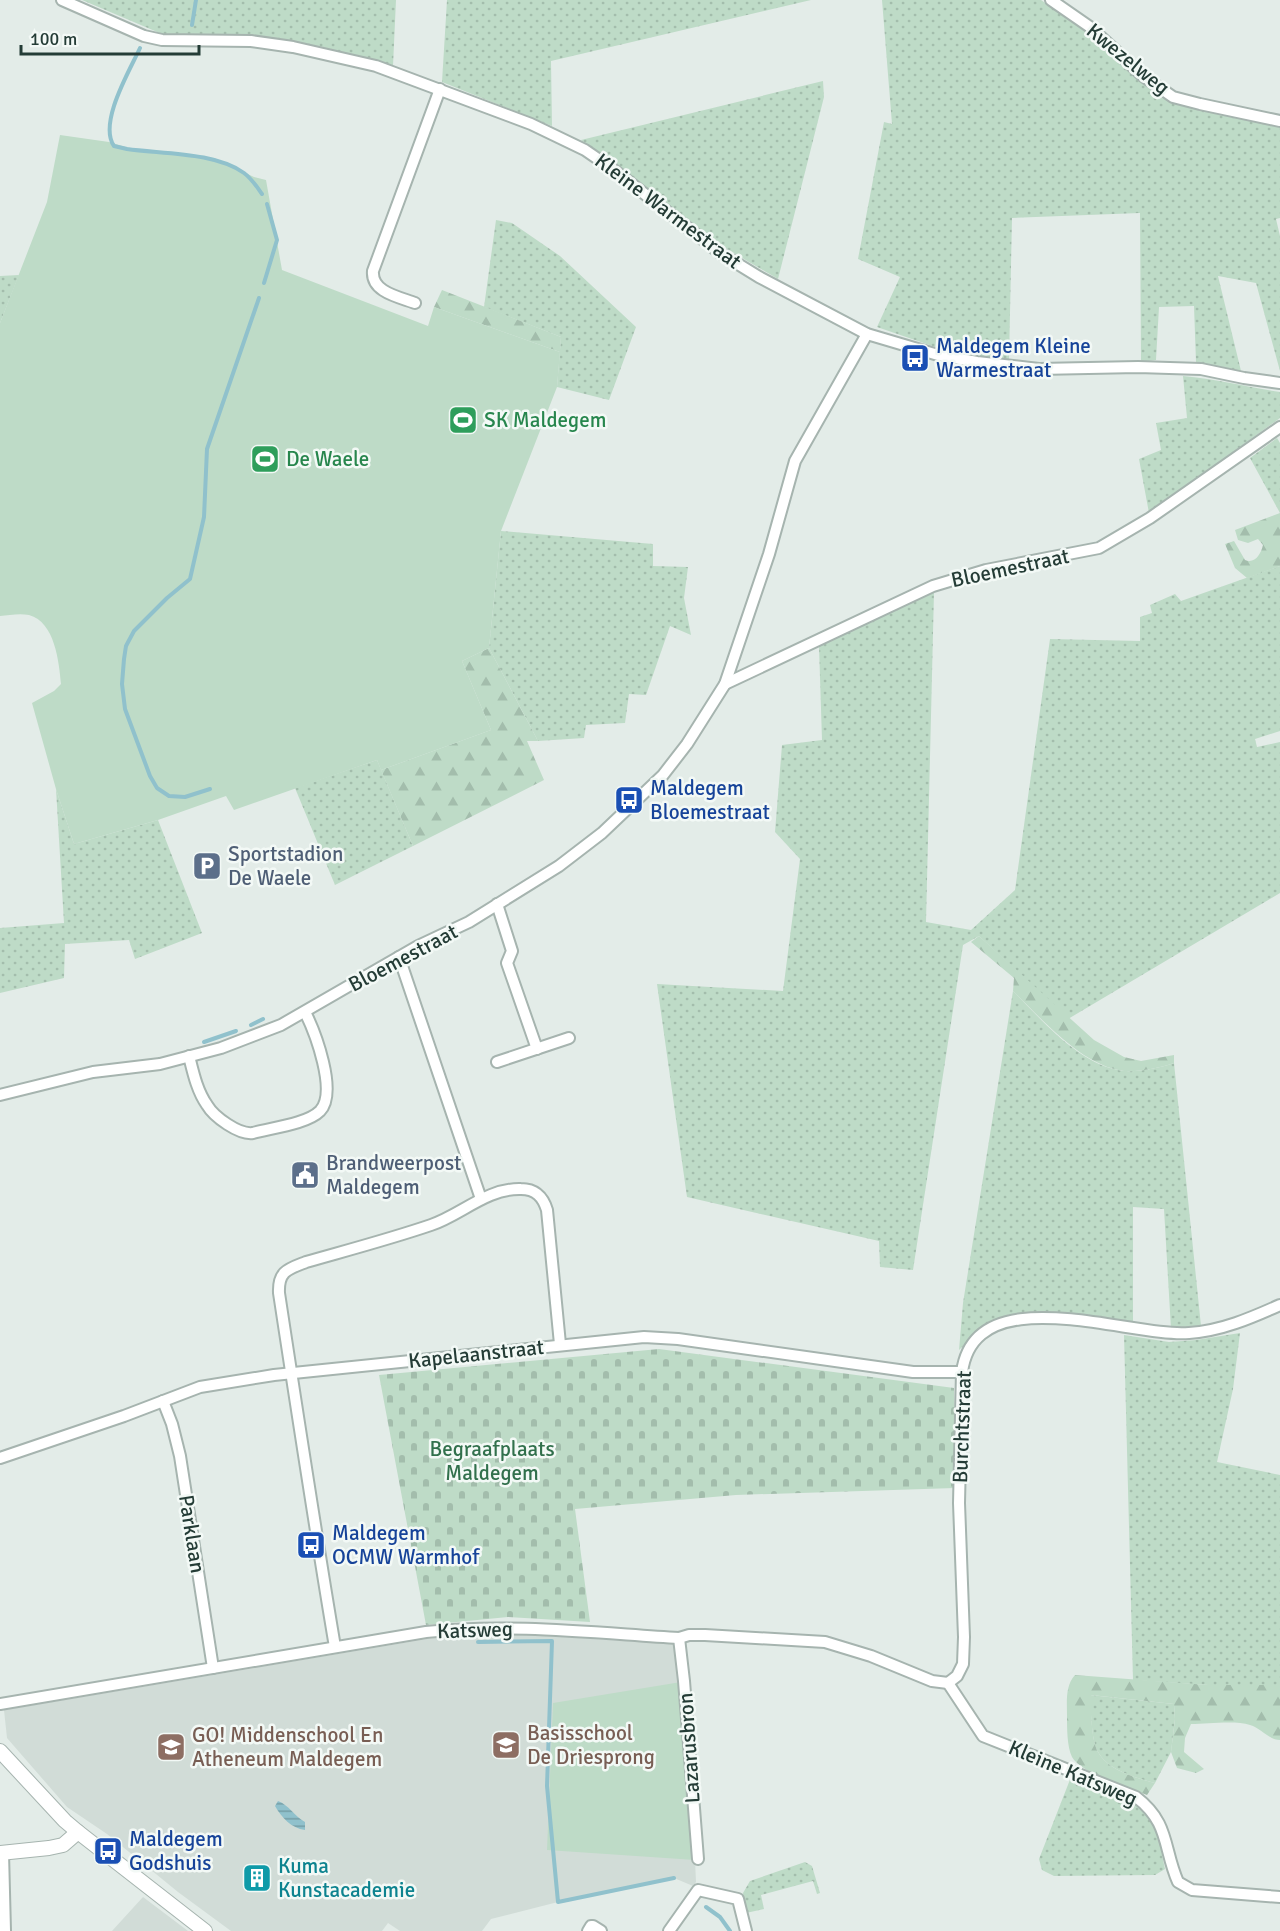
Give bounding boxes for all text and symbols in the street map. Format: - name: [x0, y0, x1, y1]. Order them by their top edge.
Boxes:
- scale bar: [21, 18, 200, 56]
- street label: Kwezelweg: [1081, 18, 1175, 100]
- text: 100 m: [30, 28, 77, 50]
- street label: Kleine Warmestraat: [590, 148, 746, 274]
- place label: Maldegem Kleine Warmestraat: [936, 333, 1091, 383]
- bus stop icon: Maldegem Kleine Warmestraat: [899, 342, 931, 374]
- sports icon: SK Maldegem: [447, 404, 479, 436]
- place label: SK Maldegem: [484, 407, 606, 433]
- sports icon: De Waele: [249, 443, 281, 475]
- place label: De Waele: [286, 446, 369, 472]
- street label: Bloemestraat: [949, 543, 1071, 593]
- place label: Maldegem Bloemestraat: [650, 775, 770, 825]
- bus stop icon: Maldegem Bloemestraat: [613, 784, 645, 816]
- place label: Sportstadion De Waele: [228, 841, 343, 891]
- parking icon: Sportstadion De Waele: [191, 850, 223, 882]
- street label: Bloemestraat: [344, 918, 462, 998]
- place label: Brandweerpost Maldegem: [326, 1150, 461, 1200]
- public building icon: Brandweerpost Maldegem: [289, 1159, 321, 1191]
- street label: Kapelaanstraat: [407, 1334, 545, 1374]
- street label: Burchtstraat: [947, 1370, 977, 1484]
- park label: Begraafplaats Maldegem: [429, 1436, 555, 1486]
- street label: Parklaan: [173, 1493, 211, 1575]
- place label: Maldegem OCMW Warmhof: [332, 1520, 480, 1570]
- bus stop icon: Maldegem OCMW Warmhof: [295, 1529, 327, 1561]
- street label: Katsweg: [437, 1616, 513, 1644]
- street label: Lazarusbron: [672, 1692, 706, 1804]
- place label: Basisschool De Driesprong: [527, 1720, 655, 1770]
- place label: GO! Middenschool En Atheneum Maldegem: [192, 1722, 383, 1772]
- school or university icon: Basisschool De Driesprong: [490, 1729, 522, 1761]
- school or university icon: GO! Middenschool En Atheneum Maldegem: [155, 1731, 187, 1763]
- street label: Kleine Katsweg: [1005, 1734, 1141, 1812]
- place label: Maldegem Godshuis: [129, 1826, 223, 1876]
- bus stop icon: Maldegem Godshuis: [92, 1835, 124, 1867]
- place label: Kuma Kunstacademie: [278, 1853, 415, 1903]
- building icon: Kuma Kunstacademie: [241, 1862, 273, 1894]

